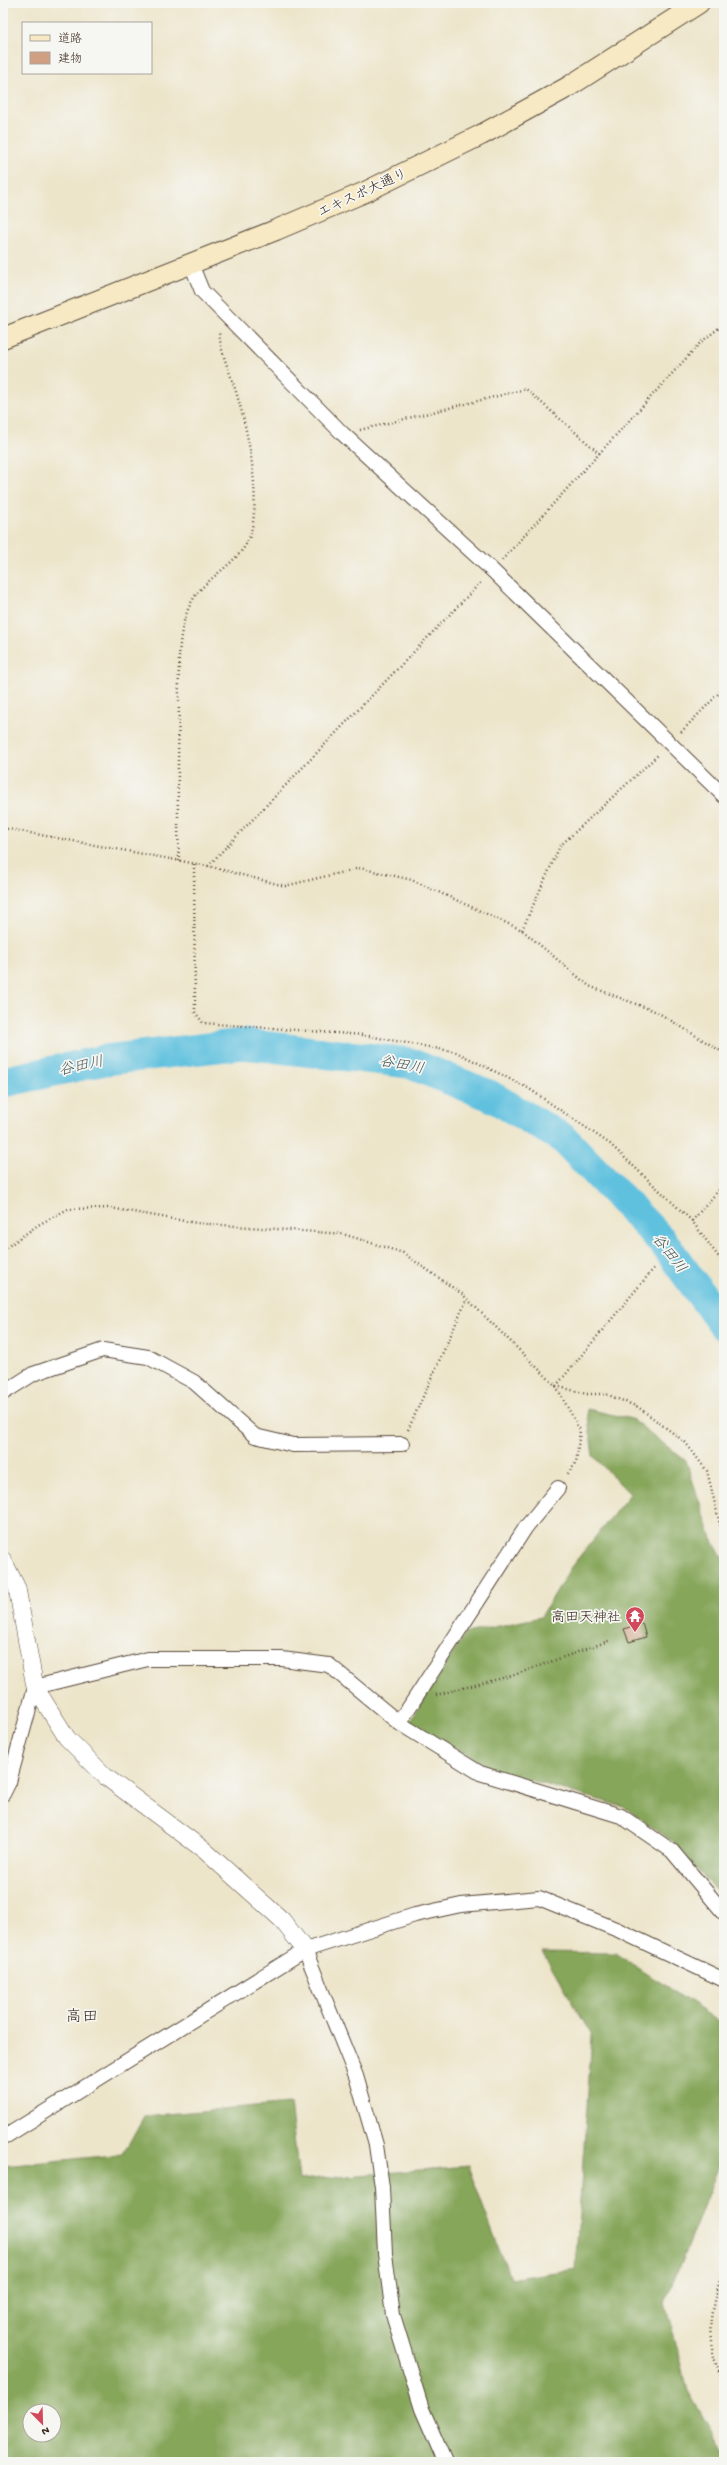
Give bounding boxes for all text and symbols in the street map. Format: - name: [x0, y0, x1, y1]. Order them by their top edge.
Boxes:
- legend: [22, 22, 152, 74]
- text: 道路: [58, 32, 82, 47]
- text: 建物: [58, 52, 82, 67]
- street label: エキスポ大通り: [315, 166, 411, 223]
- water label: 谷田川: [58, 1053, 105, 1080]
- water label: 谷田川: [378, 1053, 425, 1079]
- water label: 谷田川: [647, 1231, 689, 1278]
- temple icon: 高田天神社: [624, 1605, 646, 1633]
- place label: 高田天神社: [551, 1610, 621, 1627]
- district label: 高田: [66, 2008, 98, 2028]
- north arrow: [22, 2403, 62, 2443]
- text: N: [39, 2423, 51, 2437]

